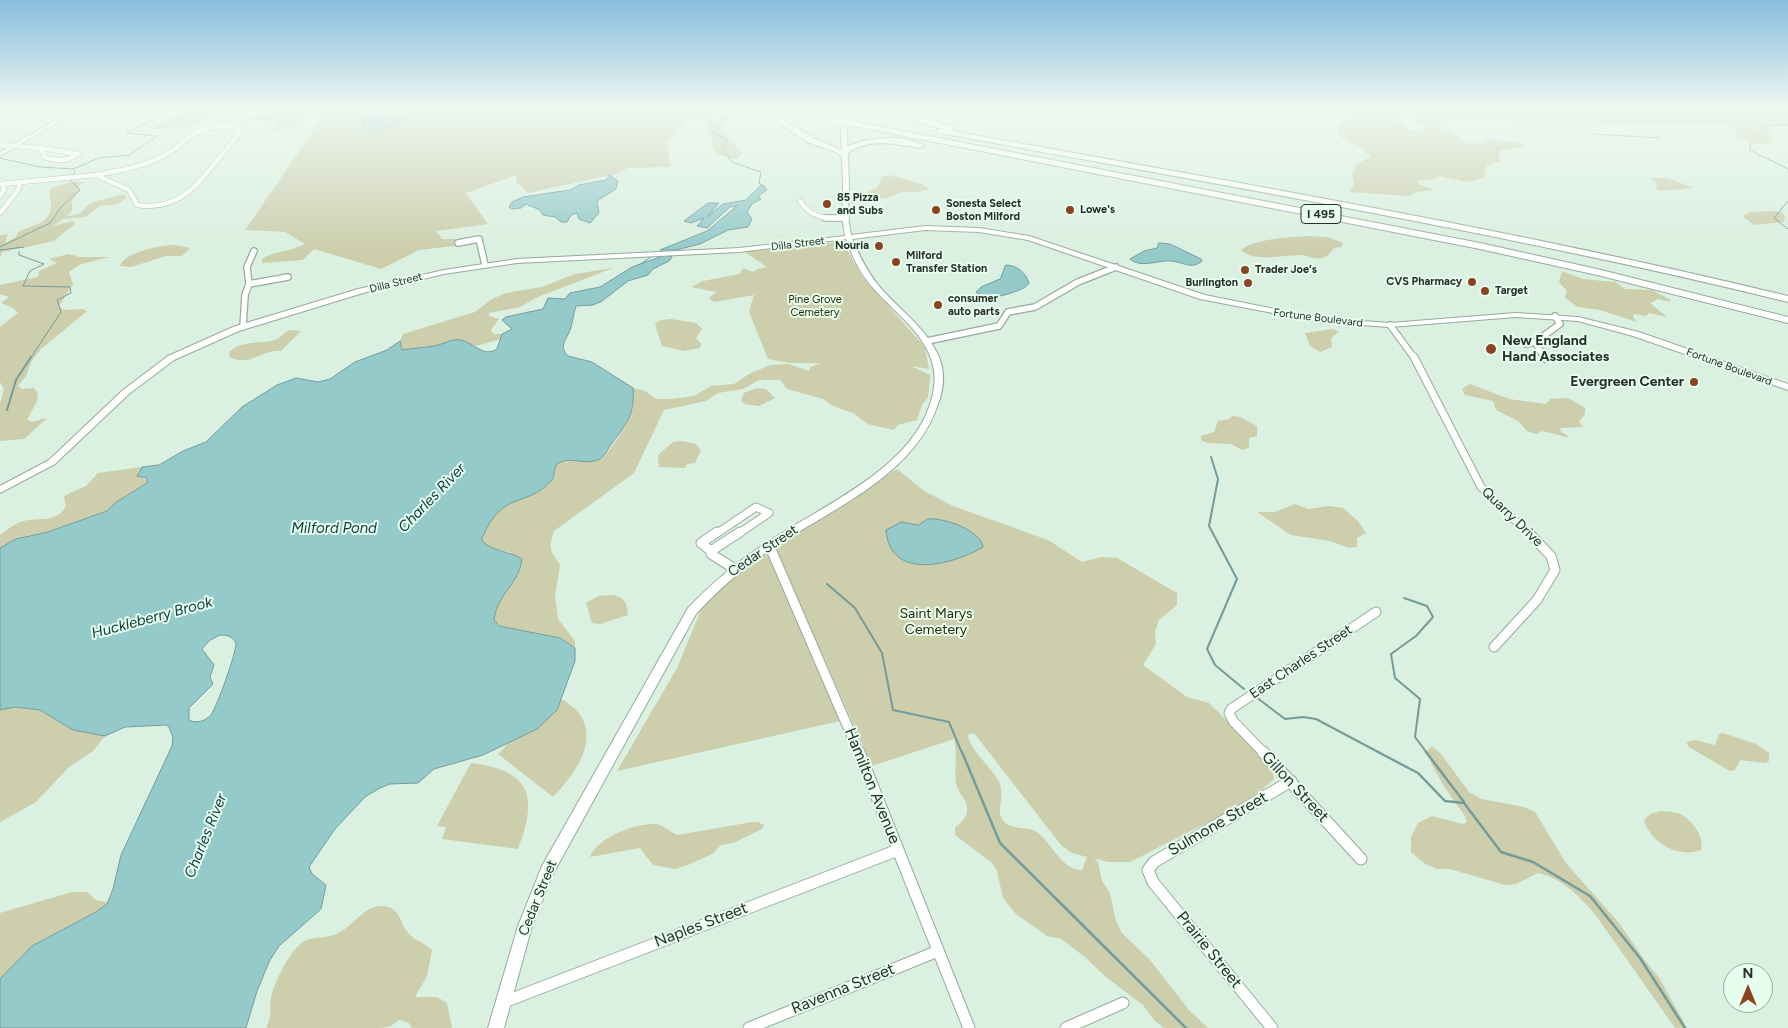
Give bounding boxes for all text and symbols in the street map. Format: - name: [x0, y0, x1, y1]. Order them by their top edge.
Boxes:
- place label: 85 Pizza and Subs: [837, 191, 883, 217]
- place label: Sonesta Select Boston Milford: [946, 197, 1021, 223]
- marker: 85 Pizza and Subs: [821, 198, 833, 210]
- place label: Lowe's: [1080, 203, 1115, 217]
- marker: Sonesta Select Boston Milford: [930, 204, 942, 216]
- marker: Lowe's: [1064, 204, 1076, 216]
- road number: I 495: [1301, 204, 1341, 223]
- street label: Dilla Street: [770, 234, 826, 254]
- place label: Nouria: [835, 239, 869, 253]
- marker: Nouria: [873, 240, 885, 252]
- place label: Milford Transfer Station: [906, 249, 987, 275]
- marker: Milford Transfer Station: [890, 256, 902, 268]
- place label: Trader Joe's: [1255, 263, 1317, 277]
- marker: Trader Joe's: [1239, 264, 1251, 276]
- street label: Dilla Street: [368, 270, 424, 296]
- place label: CVS Pharmacy: [1386, 275, 1462, 289]
- place label: Burlington: [1185, 276, 1238, 290]
- marker: CVS Pharmacy: [1466, 276, 1478, 288]
- marker: Burlington: [1242, 277, 1254, 289]
- place label: Target: [1495, 284, 1528, 298]
- marker: Target: [1479, 285, 1491, 297]
- place label: consumer auto parts: [948, 292, 1000, 318]
- park label: Pine Grove Cemetery: [788, 293, 842, 319]
- marker: consumer auto parts: [932, 299, 944, 311]
- street label: Fortune Boulevard: [1273, 306, 1363, 330]
- place label: New England Hand Associates: [1502, 333, 1609, 366]
- marker: New England Hand Associates: [1484, 342, 1498, 356]
- street label: Fortune Boulevard: [1684, 345, 1774, 389]
- place label: Evergreen Center: [1570, 374, 1684, 390]
- marker: Evergreen Center: [1688, 376, 1700, 388]
- water label: Charles River: [395, 460, 469, 536]
- street label: Quarry Drive: [1478, 484, 1546, 550]
- water label: Milford Pond: [291, 520, 377, 538]
- street label: Cedar Street: [725, 522, 801, 580]
- water label: Huckleberry Brook: [90, 593, 214, 643]
- park label: Saint Marys Cemetery: [899, 606, 973, 638]
- street label: East Charles Street: [1246, 621, 1356, 703]
- street label: Hamilton Avenue: [840, 725, 904, 847]
- street label: Gillon Street: [1257, 748, 1333, 826]
- street label: Sulmone Street: [1165, 788, 1271, 860]
- water label: Charles River: [181, 791, 231, 881]
- street label: Cedar Street: [515, 858, 561, 938]
- street label: Naples Street: [652, 898, 750, 952]
- street label: Prairie Street: [1172, 908, 1246, 992]
- street label: Ravenna Street: [789, 960, 897, 1018]
- north arrow: [1723, 963, 1773, 1013]
- text: N: [1743, 965, 1753, 982]

